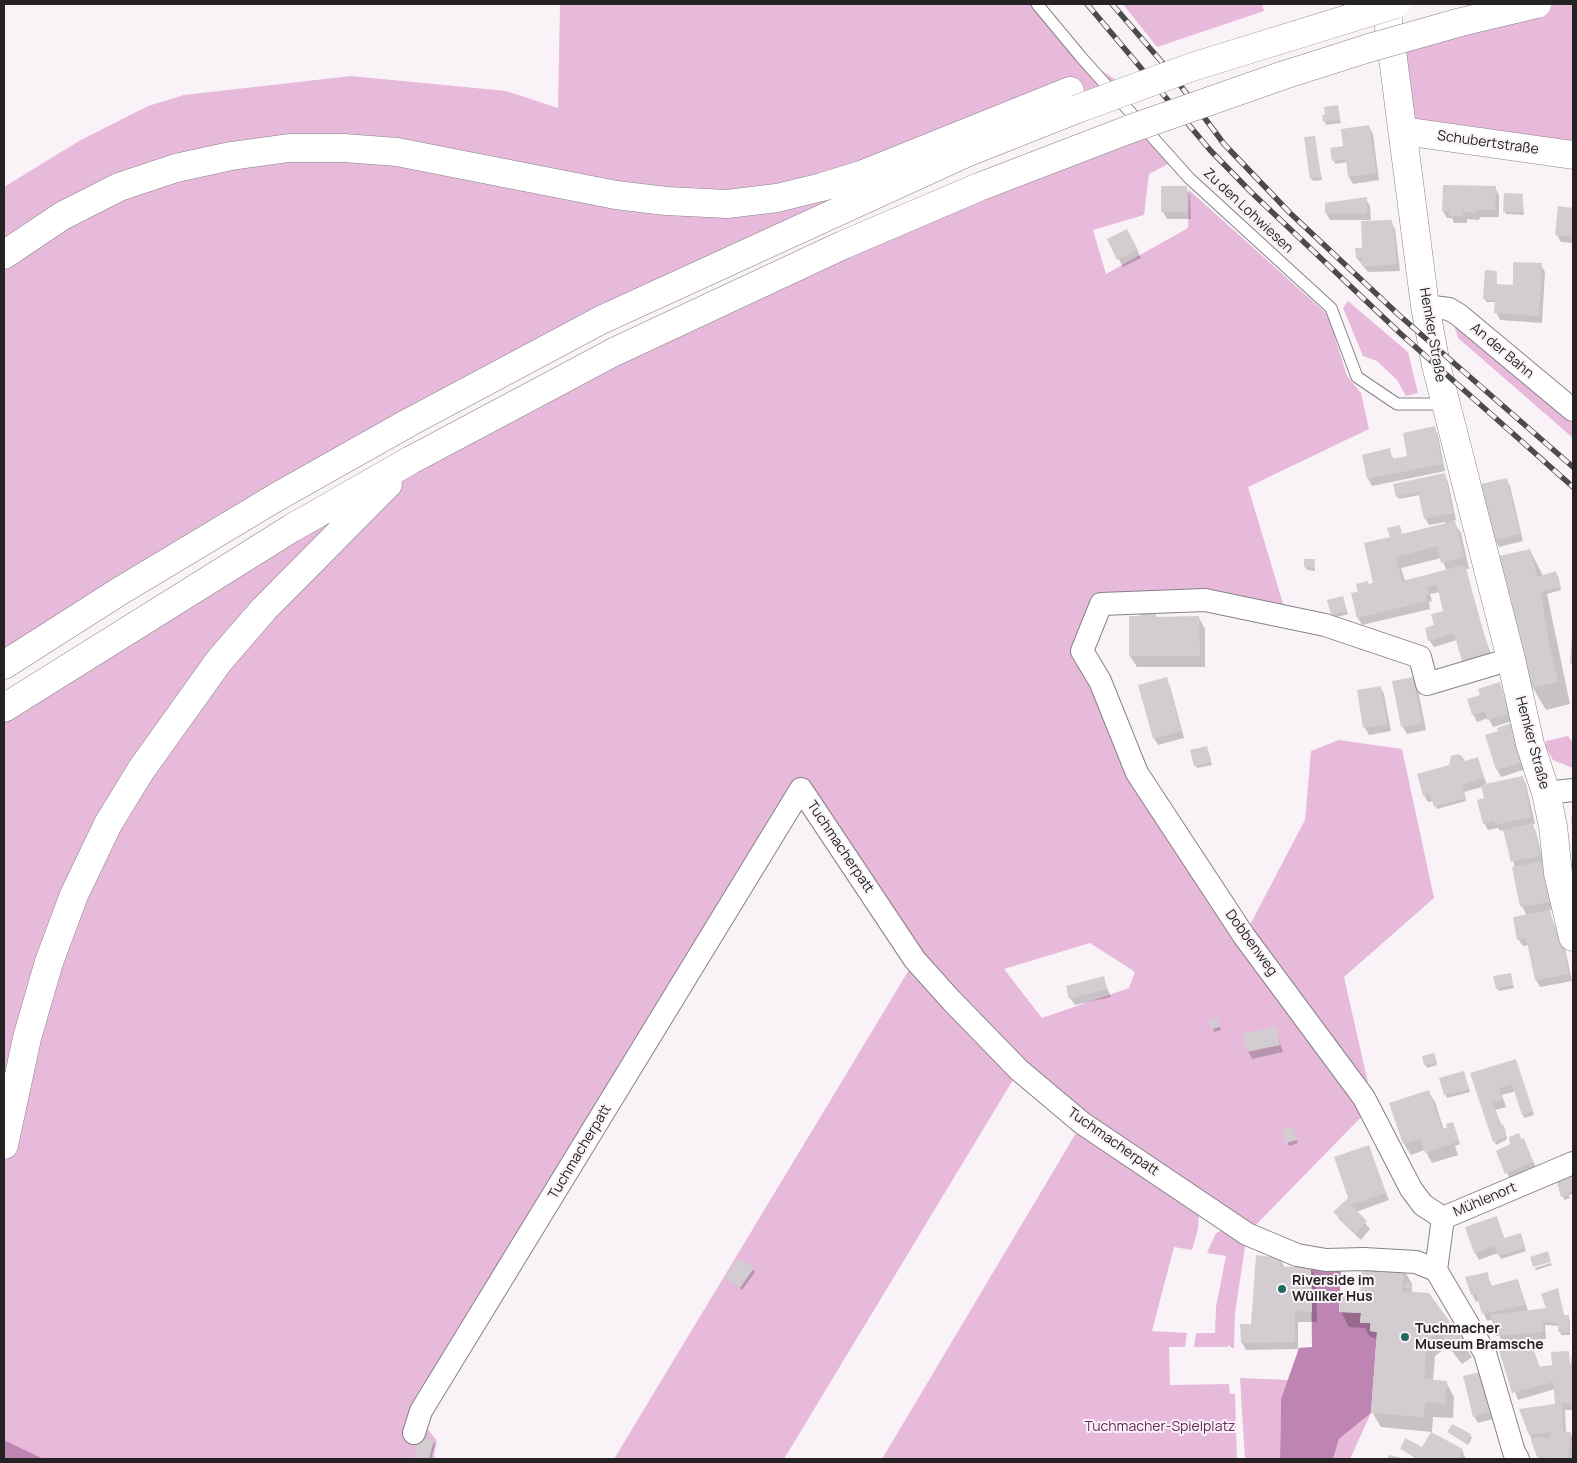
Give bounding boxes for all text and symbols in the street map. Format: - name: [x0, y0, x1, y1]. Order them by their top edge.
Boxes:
- street label: Schubertstraße: [1436, 128, 1540, 158]
- street label: Zu den Lohwiesen: [1200, 165, 1296, 257]
- street label: Hemker Straße: [1415, 286, 1449, 384]
- street label: An der Bahn: [1467, 320, 1537, 382]
- street label: Hemker Straße: [1512, 695, 1552, 791]
- street label: Tuchmacherpatt: [803, 798, 877, 896]
- street label: Dobbenweg: [1221, 907, 1281, 979]
- street label: Tuchmacherpatt: [545, 1102, 615, 1202]
- street label: Tuchmacherpatt: [1064, 1104, 1162, 1180]
- street label: Mühlenort: [1451, 1179, 1519, 1221]
- place label: Riverside im Wüllker Hus: [1292, 1273, 1374, 1305]
- marker: Riverside im Wüllker Hus: [1276, 1283, 1288, 1295]
- place label: Tuchmacher Museum Bramsche: [1415, 1321, 1544, 1354]
- marker: Tuchmacher Museum Bramsche: [1399, 1331, 1411, 1343]
- park label: Tuchmacher-Spielplatz: [1085, 1419, 1235, 1435]

